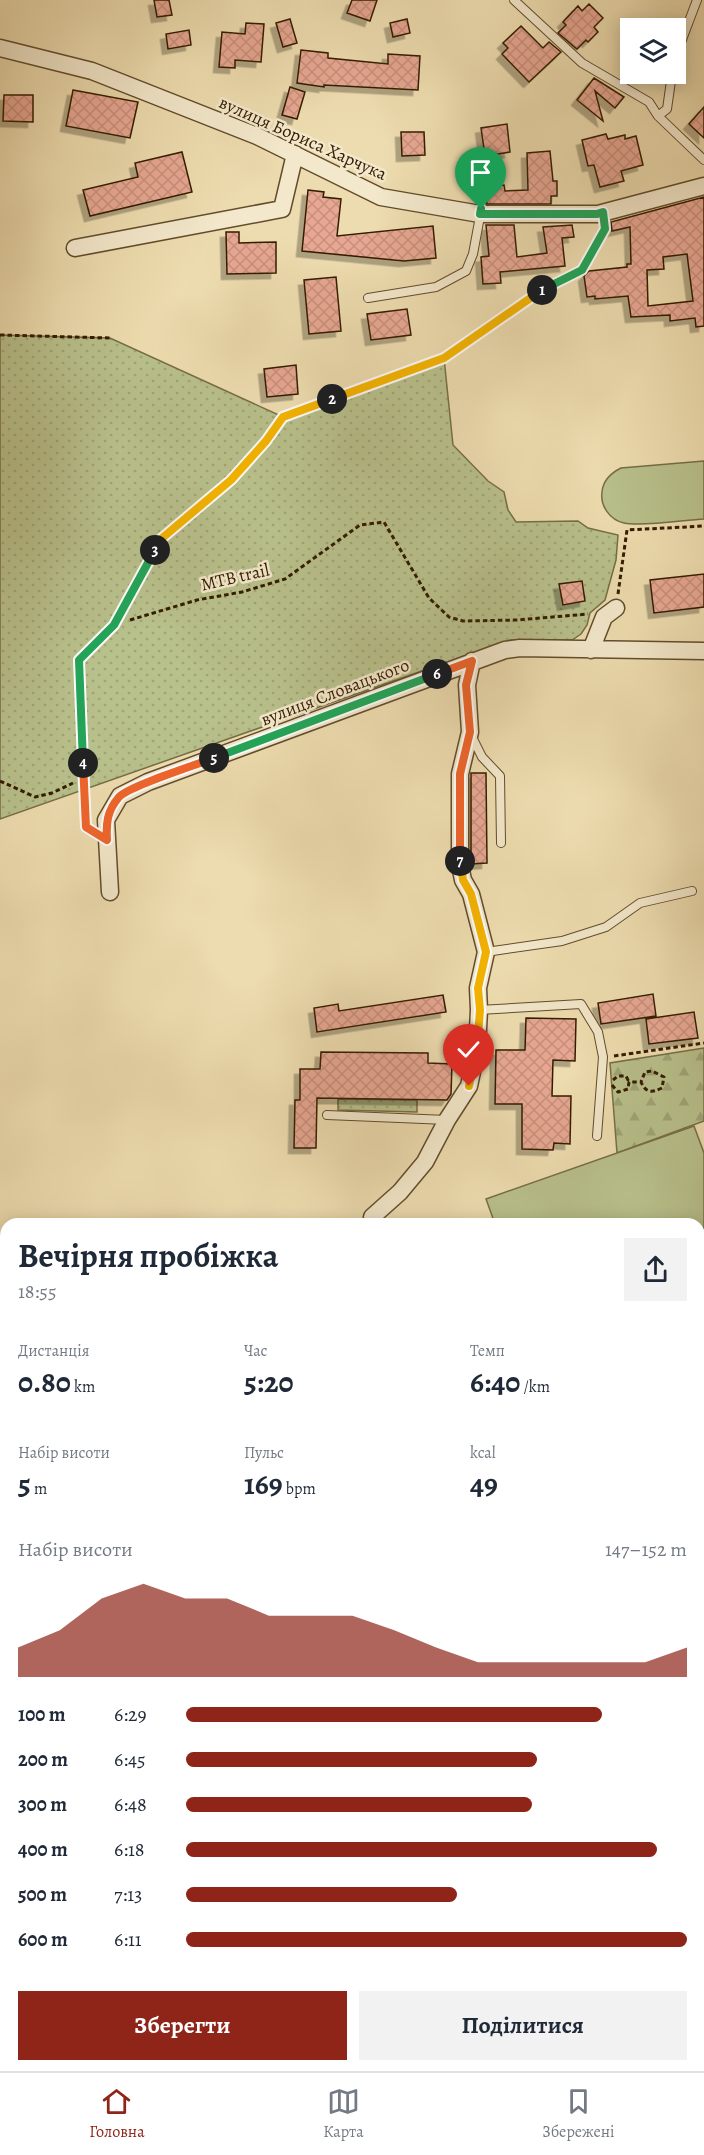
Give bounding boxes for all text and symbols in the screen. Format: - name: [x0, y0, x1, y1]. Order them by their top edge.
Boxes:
- map controls: [620, 18, 686, 84]
- button: layers: [620, 18, 686, 84]
- street label: вулиця Бориса Харчука: [215, 90, 391, 186]
- pin: [455, 147, 506, 209]
- icon: arrive: [464, 156, 497, 189]
- pin: 1: [527, 275, 557, 305]
- text: 1: [539, 279, 545, 301]
- pin: 2: [317, 384, 347, 414]
- text: 2: [328, 388, 336, 410]
- pin: 3: [140, 535, 170, 565]
- text: 3: [152, 539, 158, 561]
- street label: MTB trail: [198, 557, 272, 597]
- street label: вулиця Словацького: [257, 653, 413, 731]
- pin: 6: [422, 659, 452, 689]
- text: 6: [433, 663, 441, 685]
- pin: 5: [199, 743, 229, 773]
- text: 5: [211, 747, 217, 769]
- pin: 4: [68, 748, 98, 778]
- text: 4: [79, 752, 87, 774]
- pin: 7: [445, 846, 475, 876]
- text: 7: [457, 850, 463, 872]
- pin: [443, 1024, 494, 1086]
- icon: check: [452, 1033, 485, 1066]
- text: Вечірня пробіжка: [18, 1233, 278, 1278]
- button: share: [624, 1238, 687, 1301]
- text: 18:55: [18, 1278, 57, 1305]
- text: Дистанція: [18, 1340, 89, 1362]
- text: Час: [244, 1340, 268, 1362]
- text: Темп: [470, 1340, 505, 1362]
- text: 0.80: [18, 1362, 71, 1402]
- text: 5:20: [244, 1362, 294, 1402]
- text: 6:40: [470, 1362, 520, 1402]
- text: km: [71, 1376, 95, 1398]
- text: /km: [520, 1376, 550, 1398]
- text: Набір висоти: [18, 1442, 110, 1464]
- text: Пульс: [244, 1442, 284, 1464]
- text: kcal: [470, 1442, 496, 1464]
- text: 5: [18, 1464, 31, 1504]
- text: 169: [244, 1464, 283, 1504]
- text: 49: [470, 1464, 498, 1504]
- text: m: [31, 1478, 47, 1500]
- text: bpm: [283, 1478, 316, 1500]
- text: Набір висоти: [18, 1536, 133, 1563]
- text: 147–152 m: [605, 1536, 687, 1563]
- text: 100 m: [18, 1701, 66, 1728]
- text: 6:29: [114, 1701, 147, 1728]
- text: 200 m: [18, 1746, 68, 1773]
- text: 6:45: [114, 1746, 146, 1773]
- text: 300 m: [18, 1791, 67, 1818]
- text: 6:48: [114, 1791, 147, 1818]
- text: 400 m: [18, 1836, 68, 1863]
- text: 6:18: [114, 1836, 145, 1863]
- text: 500 m: [18, 1881, 67, 1908]
- text: 7:13: [114, 1881, 142, 1908]
- text: 600 m: [18, 1926, 68, 1953]
- text: 6:11: [114, 1926, 142, 1953]
- button: Зберегти: [18, 1991, 347, 2060]
- button: Поділитися: [359, 1991, 687, 2060]
- tab: Головна: [89, 2085, 145, 2143]
- tab: Карта: [323, 2085, 364, 2143]
- tab: Збережені: [542, 2085, 615, 2143]

